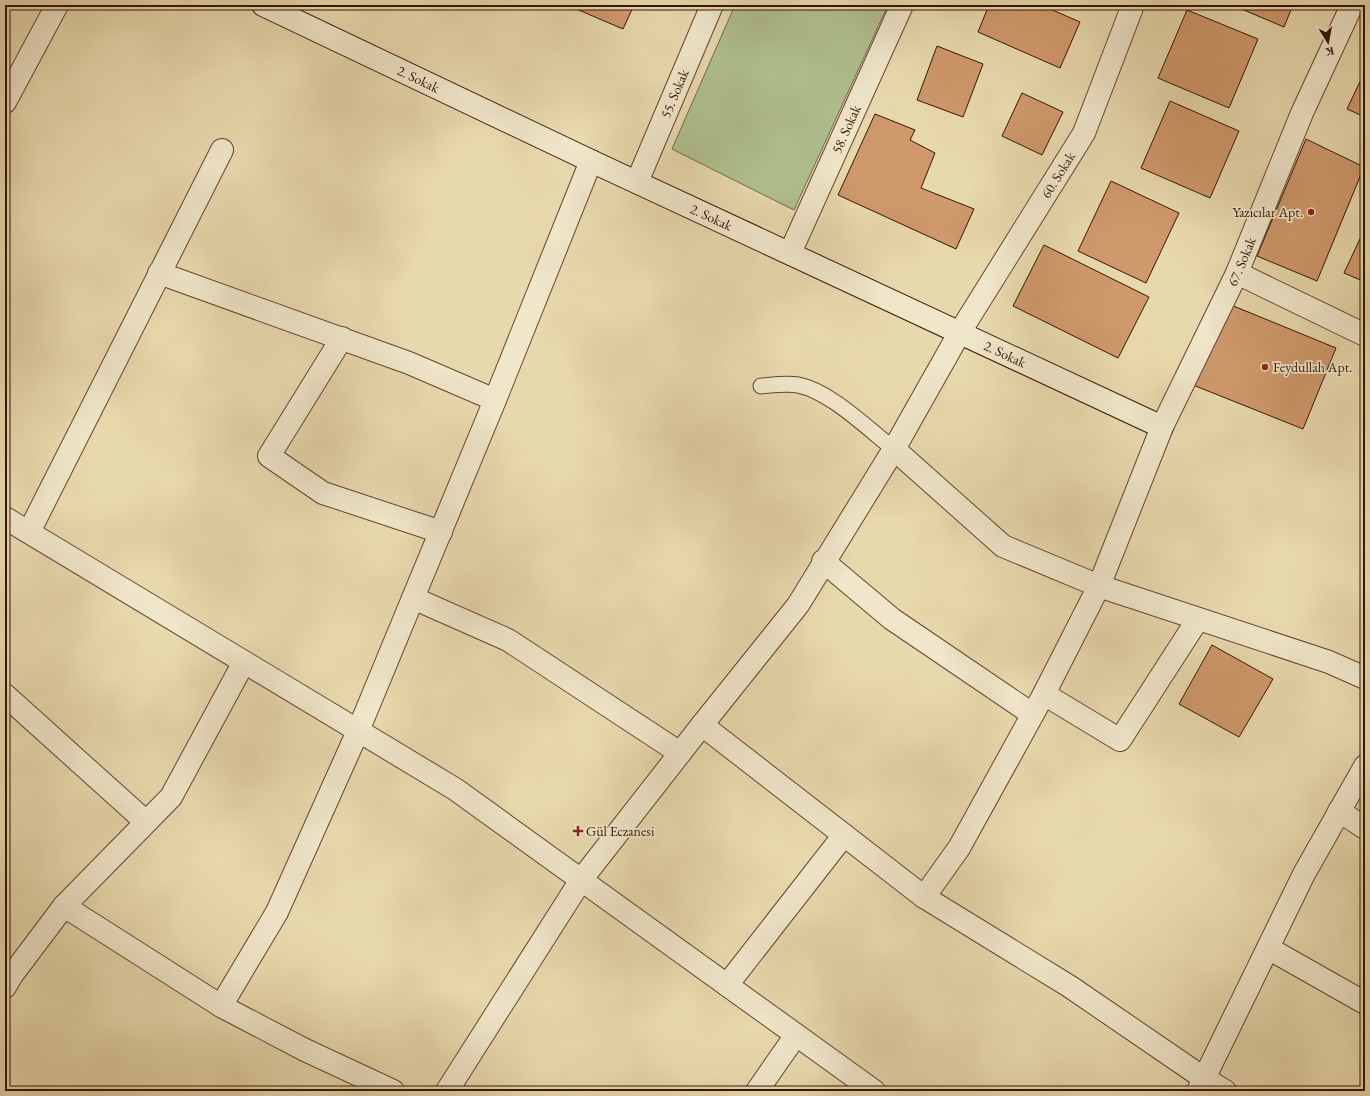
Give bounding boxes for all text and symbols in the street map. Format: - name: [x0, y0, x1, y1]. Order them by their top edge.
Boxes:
- north arrow: [1308, 22, 1348, 62]
- text: K: [1324, 44, 1335, 60]
- street label: 2. Sokak: [394, 61, 443, 97]
- street label: 55. Sokak: [656, 66, 693, 121]
- street label: 58. Sokak: [827, 101, 865, 156]
- street label: 60. Sokak: [1037, 148, 1079, 201]
- street label: 2. Sokak: [687, 199, 736, 235]
- place label: Yazıcılar Apt.: [1232, 203, 1303, 221]
- marker: Yazıcılar Apt.: [1306, 207, 1316, 217]
- street label: 67. Sokak: [1223, 234, 1260, 289]
- street label: 2. Sokak: [981, 336, 1030, 372]
- place label: Feydullah Apt.: [1273, 358, 1352, 376]
- marker: Feydullah Apt.: [1260, 362, 1270, 372]
- place label: Gül Eczanesi: [586, 822, 655, 840]
- marker: Gül Eczanesi: [573, 826, 583, 836]

